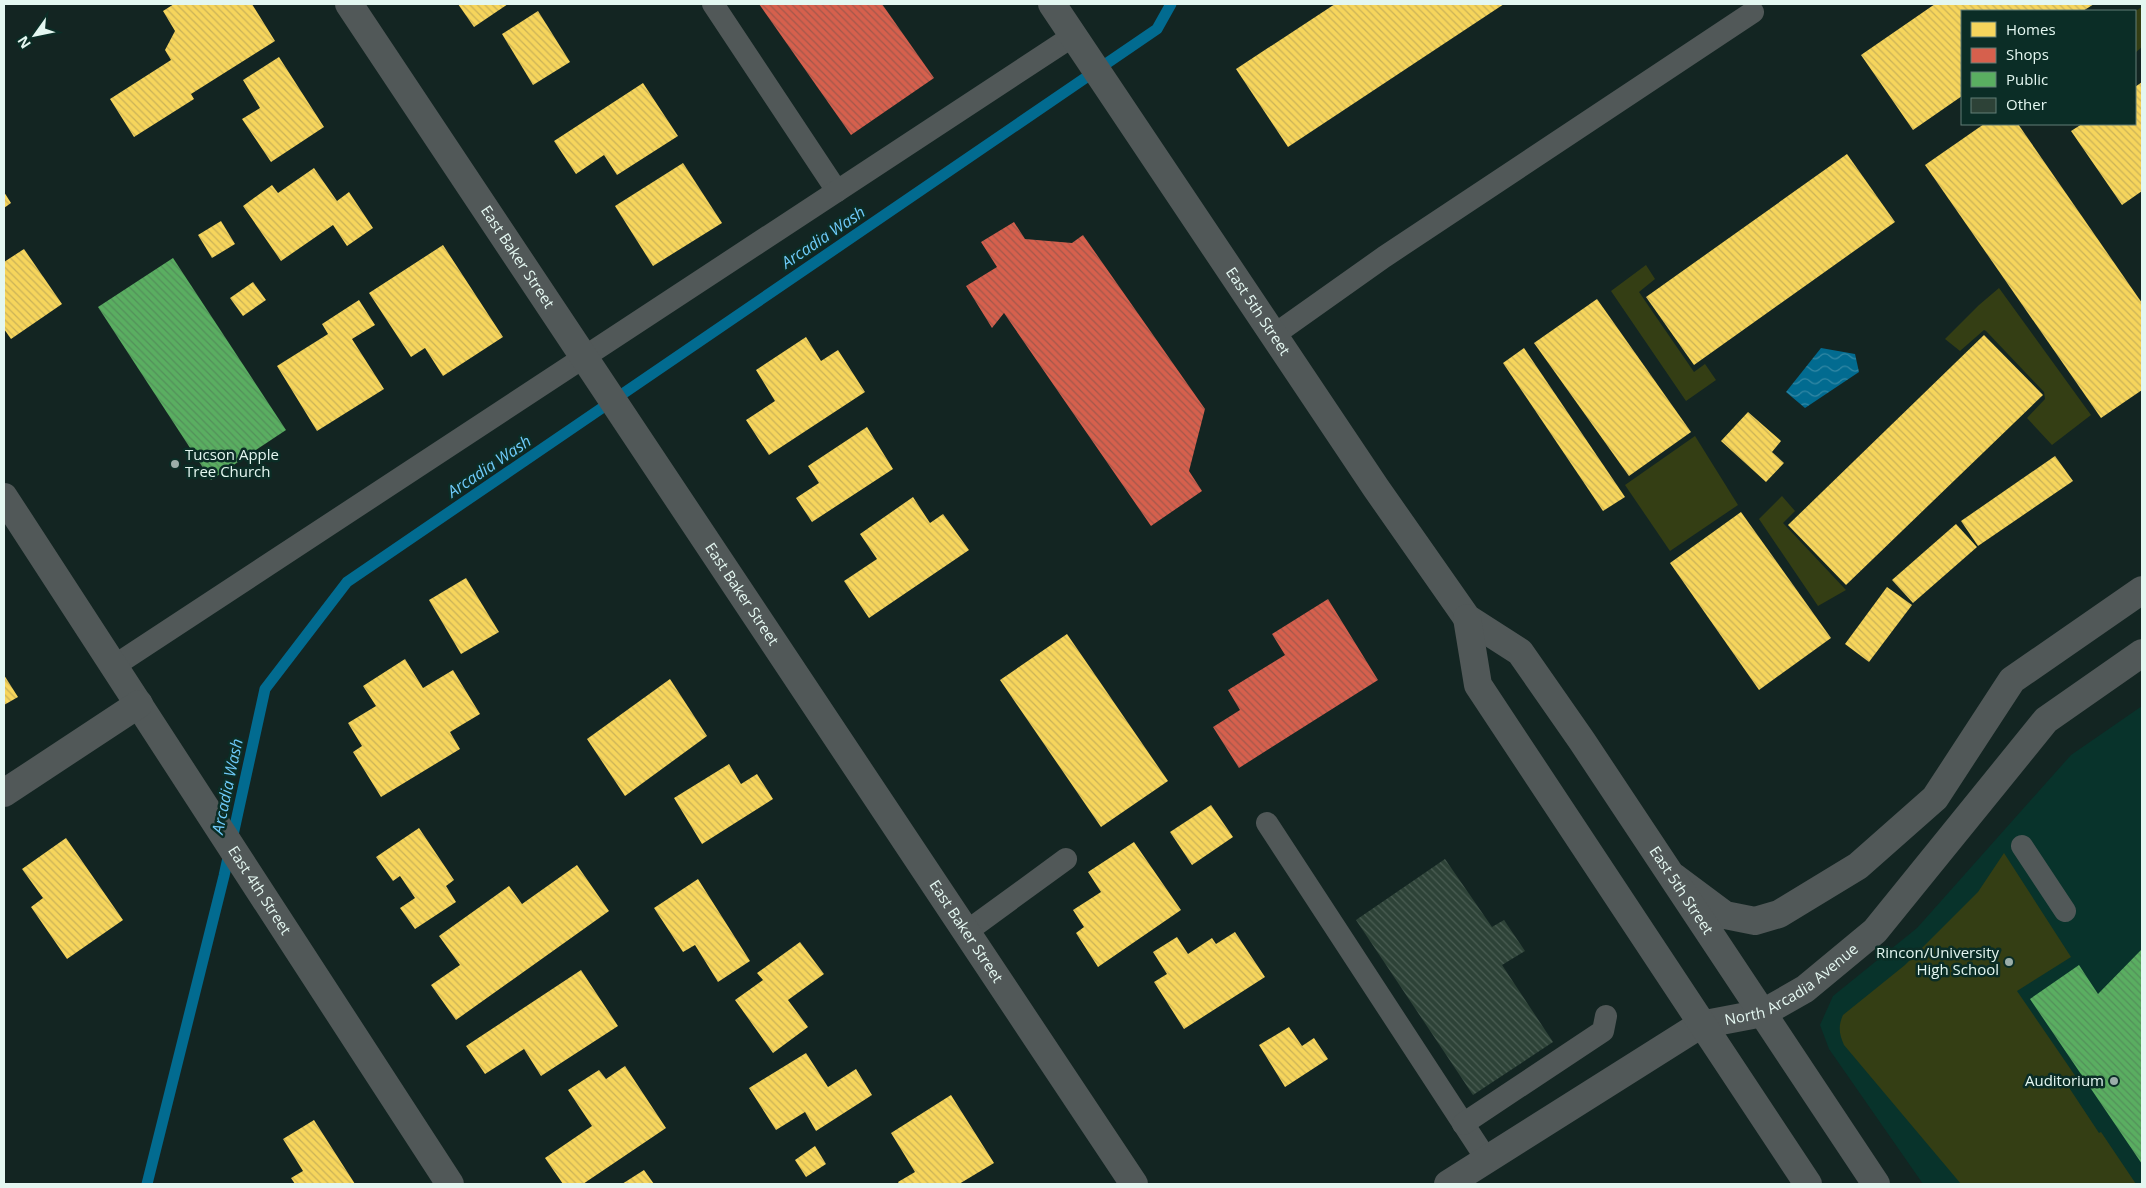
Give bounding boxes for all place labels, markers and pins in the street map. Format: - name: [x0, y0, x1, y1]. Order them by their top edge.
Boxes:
- place label: Tucson Apple Tree Church: [185, 444, 279, 481]
- marker: Tucson Apple Tree Church: [169, 458, 181, 470]
- place label: Rincon/University High School: [1876, 942, 1999, 979]
- marker: Rincon/University High School: [2003, 956, 2015, 968]
- place label: Auditorium: [2025, 1070, 2104, 1090]
- marker: Auditorium: [2108, 1075, 2120, 1087]

